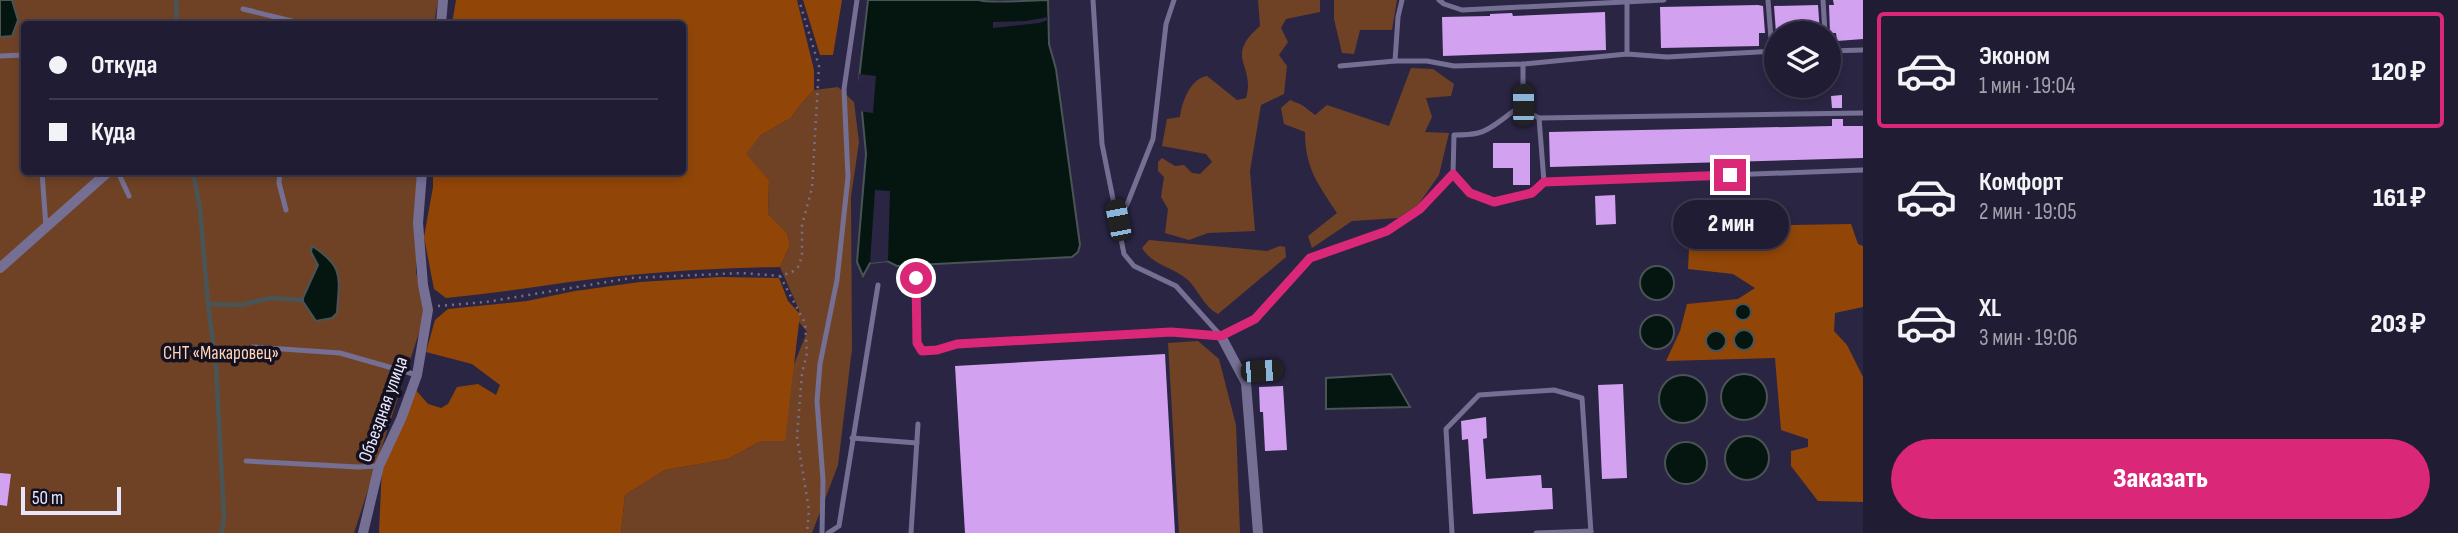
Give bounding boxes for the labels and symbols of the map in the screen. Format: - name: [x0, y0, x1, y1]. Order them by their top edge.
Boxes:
- car: [1513, 84, 1534, 126]
- route end: [1714, 159, 1746, 191]
- car: [1104, 197, 1133, 243]
- callout: 2 мин: [1672, 200, 1788, 248]
- route start: [900, 262, 932, 294]
- park label: СНТ «Макаровец»: [163, 342, 279, 365]
- street label: Объездная улица: [354, 354, 413, 465]
- car: [1240, 359, 1283, 383]
- scale bar: [21, 484, 121, 516]

